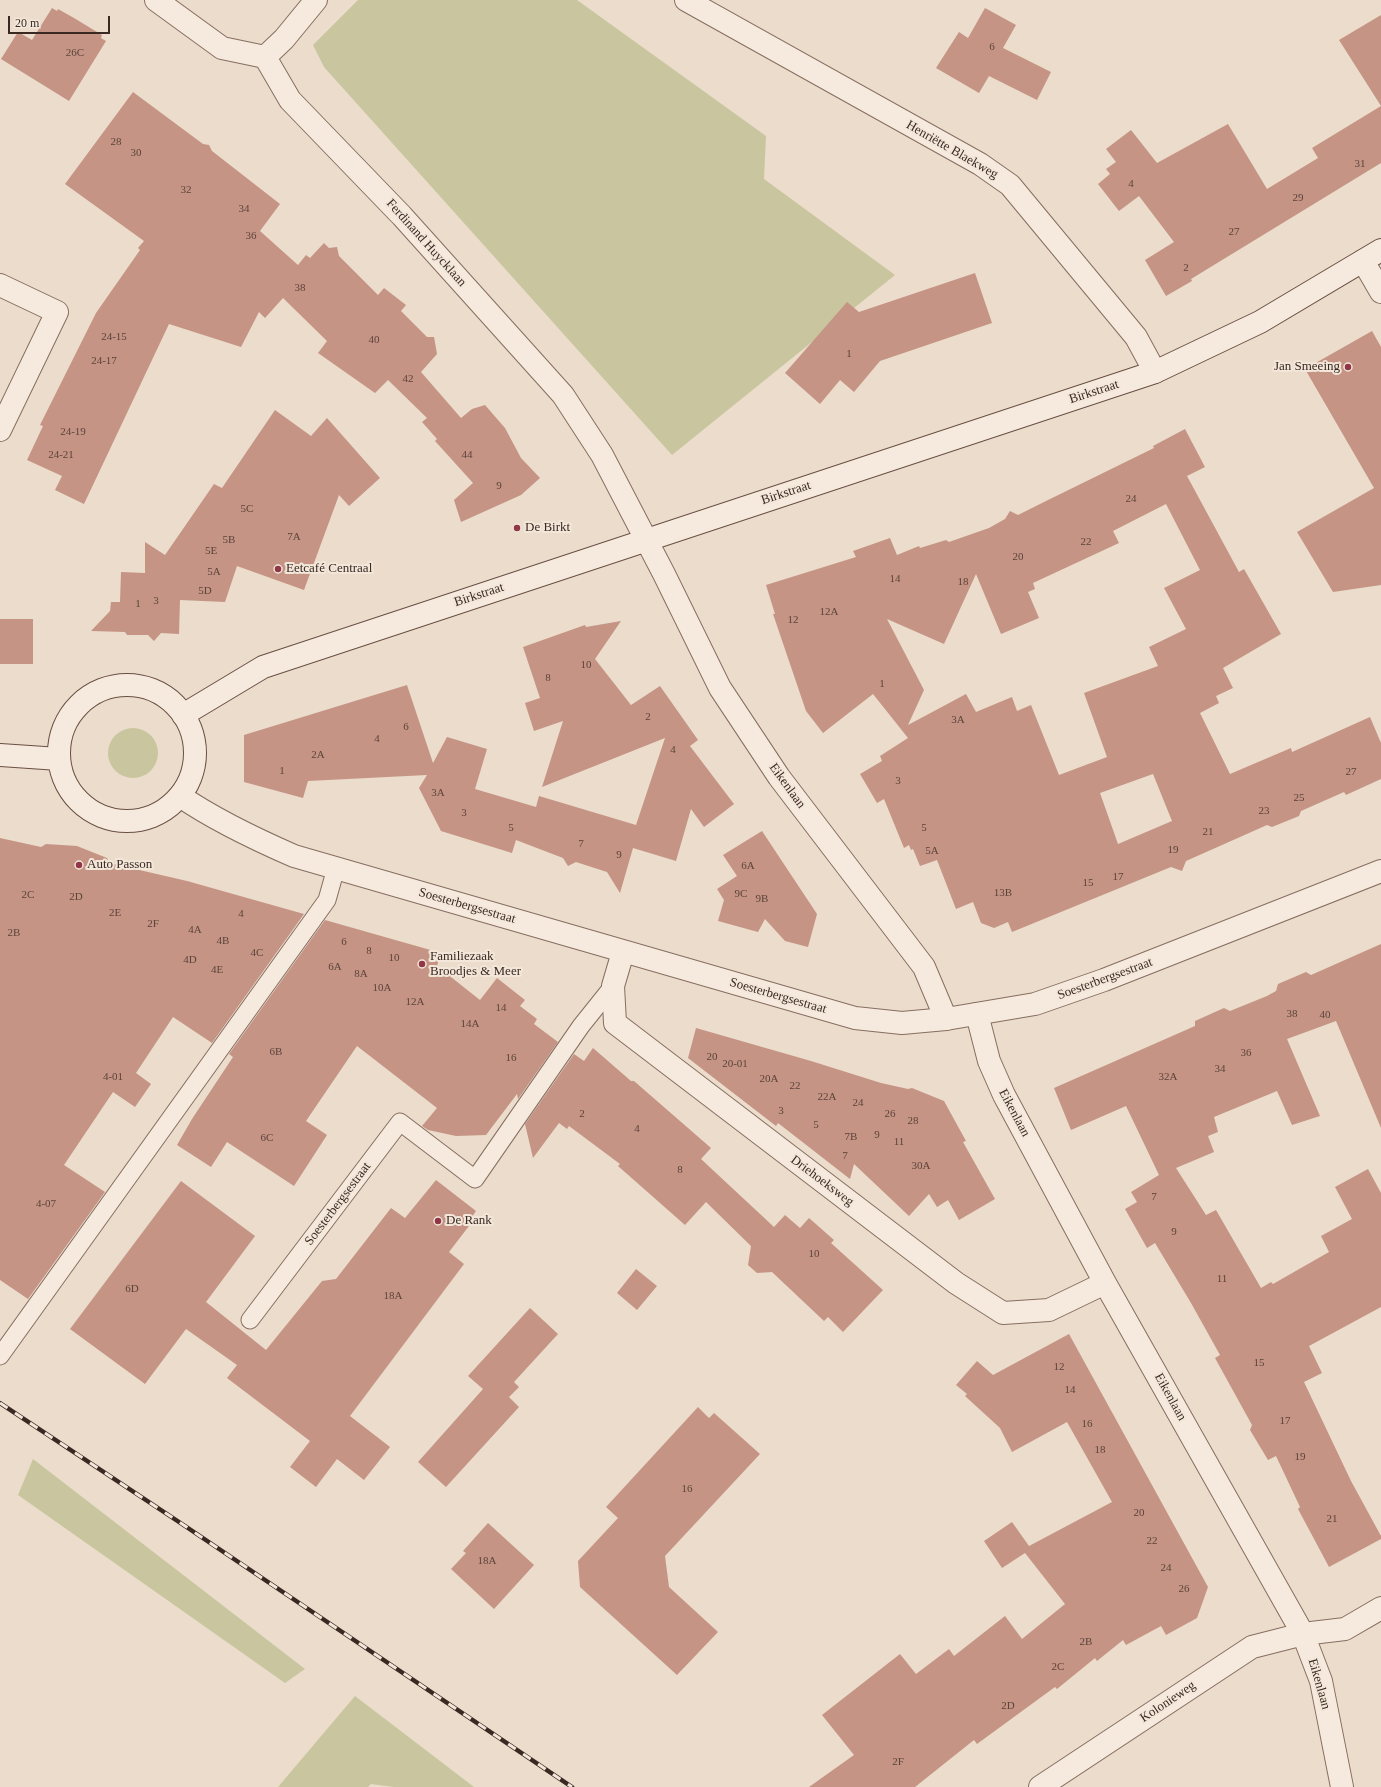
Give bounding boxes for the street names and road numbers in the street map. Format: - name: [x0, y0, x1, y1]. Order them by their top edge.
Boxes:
- street label: Henriëtte Blaekweg: [903, 117, 1001, 183]
- street label: Ferdinand Huycklaan: [383, 196, 469, 290]
- street label: Birkstraat: [1067, 377, 1121, 407]
- street label: Birkstraat: [759, 478, 813, 508]
- street label: Birkstraat: [452, 580, 506, 610]
- street label: Eikenlaan: [765, 760, 809, 812]
- street label: Soesterbergsestraat: [417, 885, 517, 927]
- street label: Soesterbergsestraat: [1055, 955, 1155, 1003]
- street label: Soesterbergsestraat: [728, 975, 828, 1017]
- street label: Eikenlaan: [995, 1086, 1033, 1140]
- street label: Driehoeksweg: [787, 1152, 857, 1210]
- street label: Soesterbergsestraat: [302, 1159, 374, 1249]
- street label: Eikenlaan: [1151, 1370, 1189, 1424]
- street label: Eikenlaan: [1304, 1657, 1334, 1711]
- street label: Kolonieweg: [1137, 1678, 1199, 1726]

